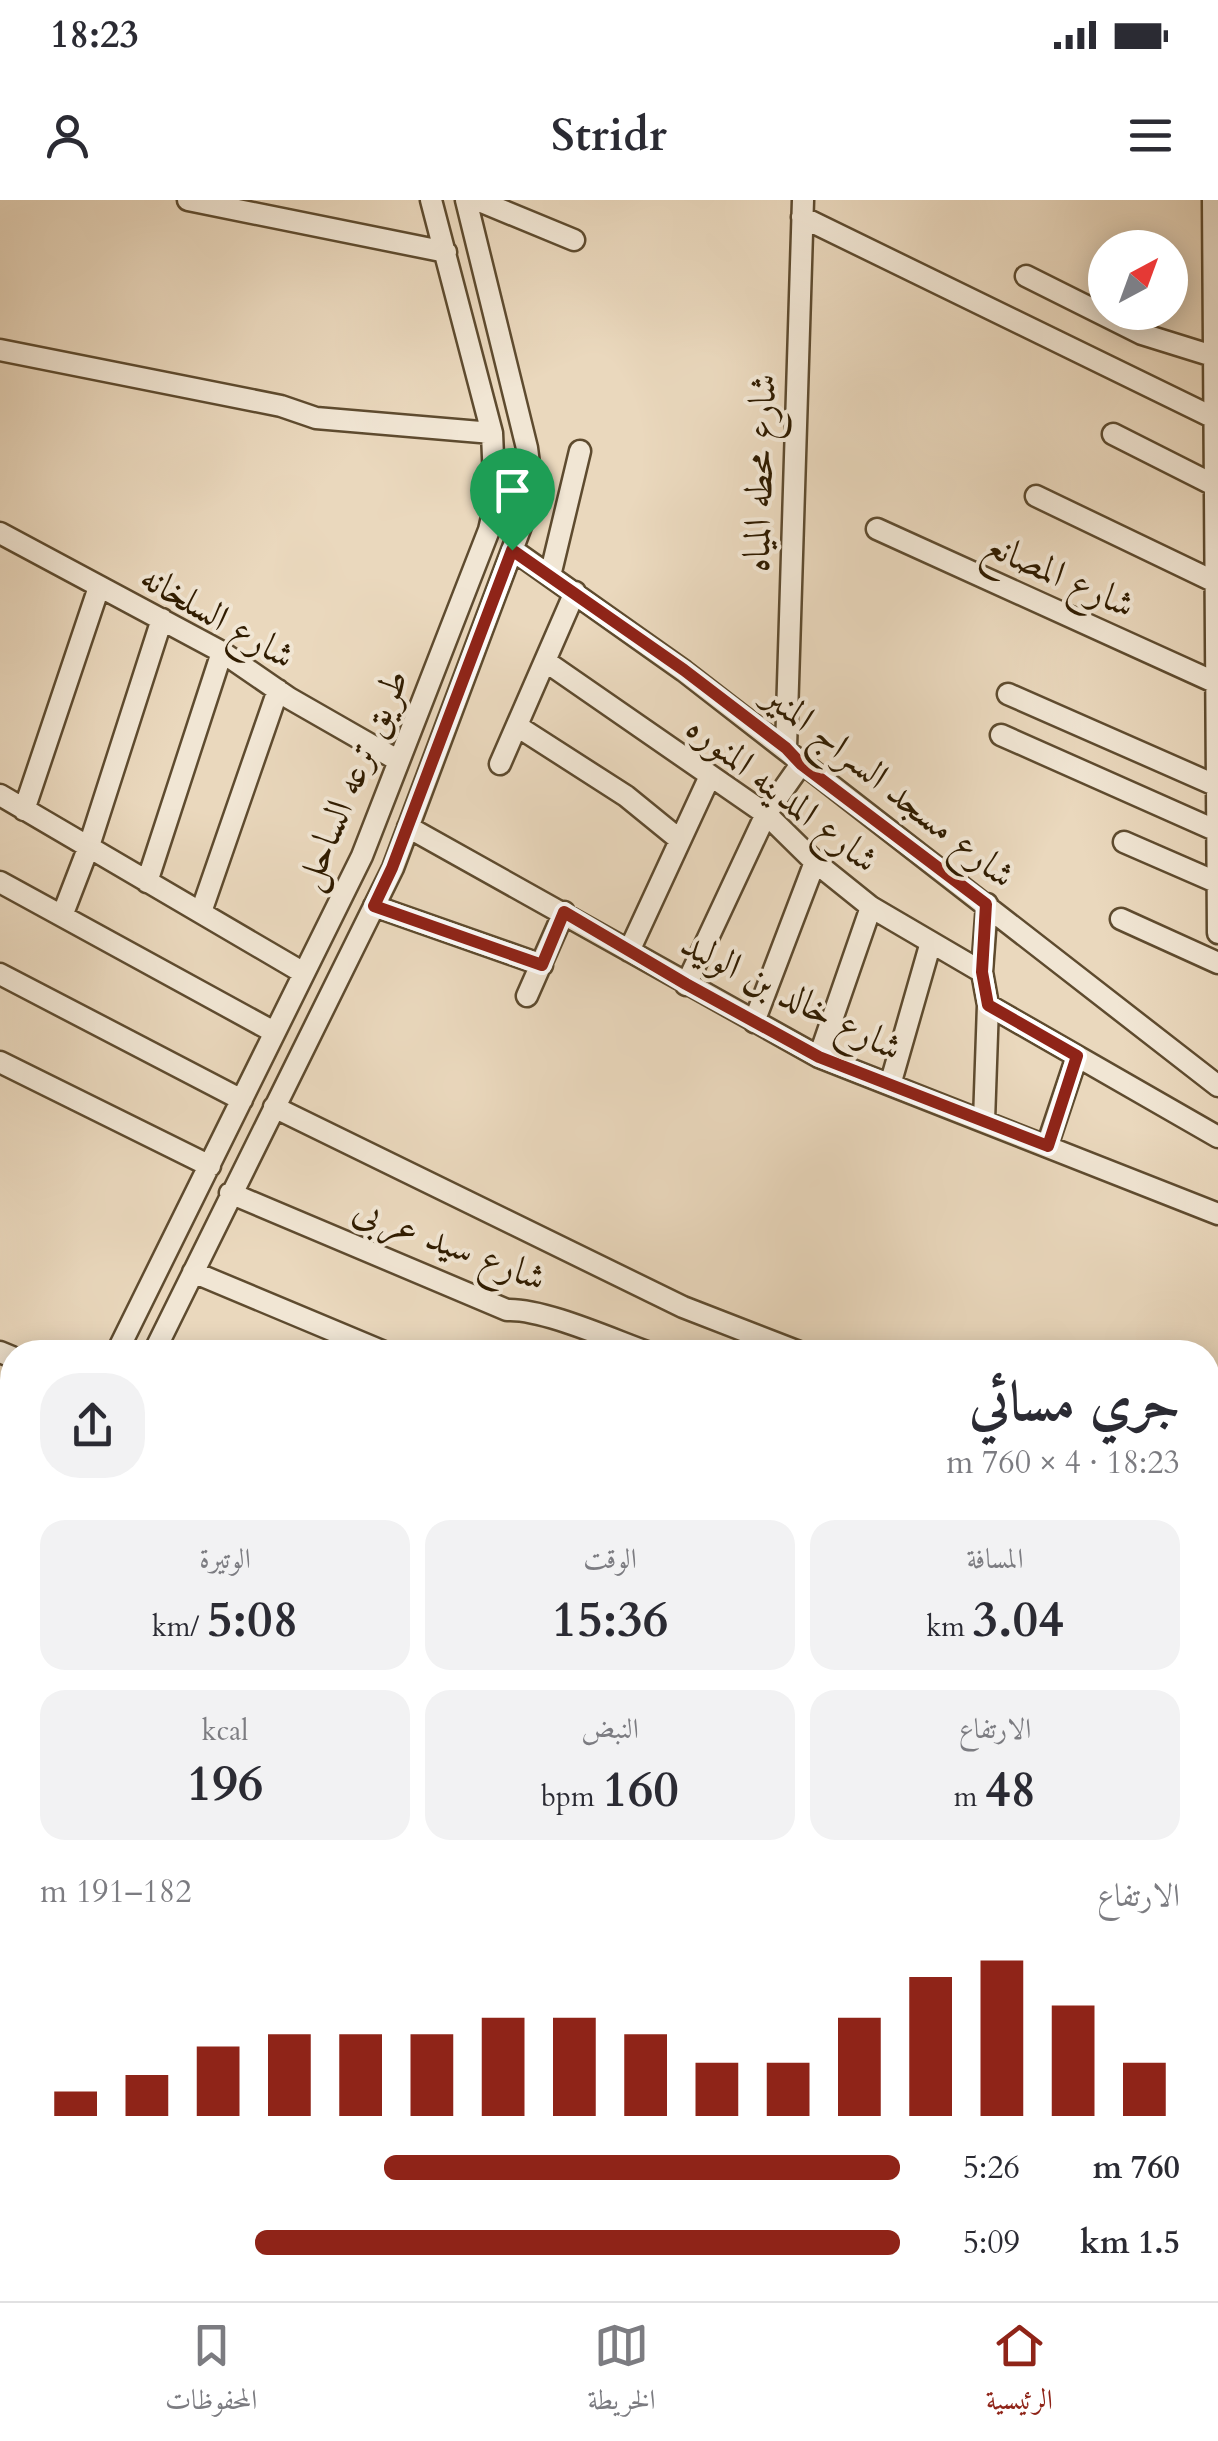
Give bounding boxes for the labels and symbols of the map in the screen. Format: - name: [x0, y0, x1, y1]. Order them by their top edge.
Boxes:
- north arrow: [1088, 230, 1188, 330]
- street label: شارع محطه المياه: [731, 373, 793, 573]
- pin: [470, 448, 555, 551]
- street label: شارع المصانع: [973, 519, 1143, 638]
- street label: شارع السلخانه: [129, 552, 304, 686]
- street label: طريق ترعه الساحل: [282, 661, 422, 898]
- street label: شارع مسجد السراج المنير: [745, 668, 1026, 906]
- street label: شارع المدينه المنوره: [673, 702, 890, 889]
- street label: شارع خالد بن الوليد: [670, 918, 911, 1078]
- street label: شارع سيد عربى: [344, 1183, 553, 1308]

